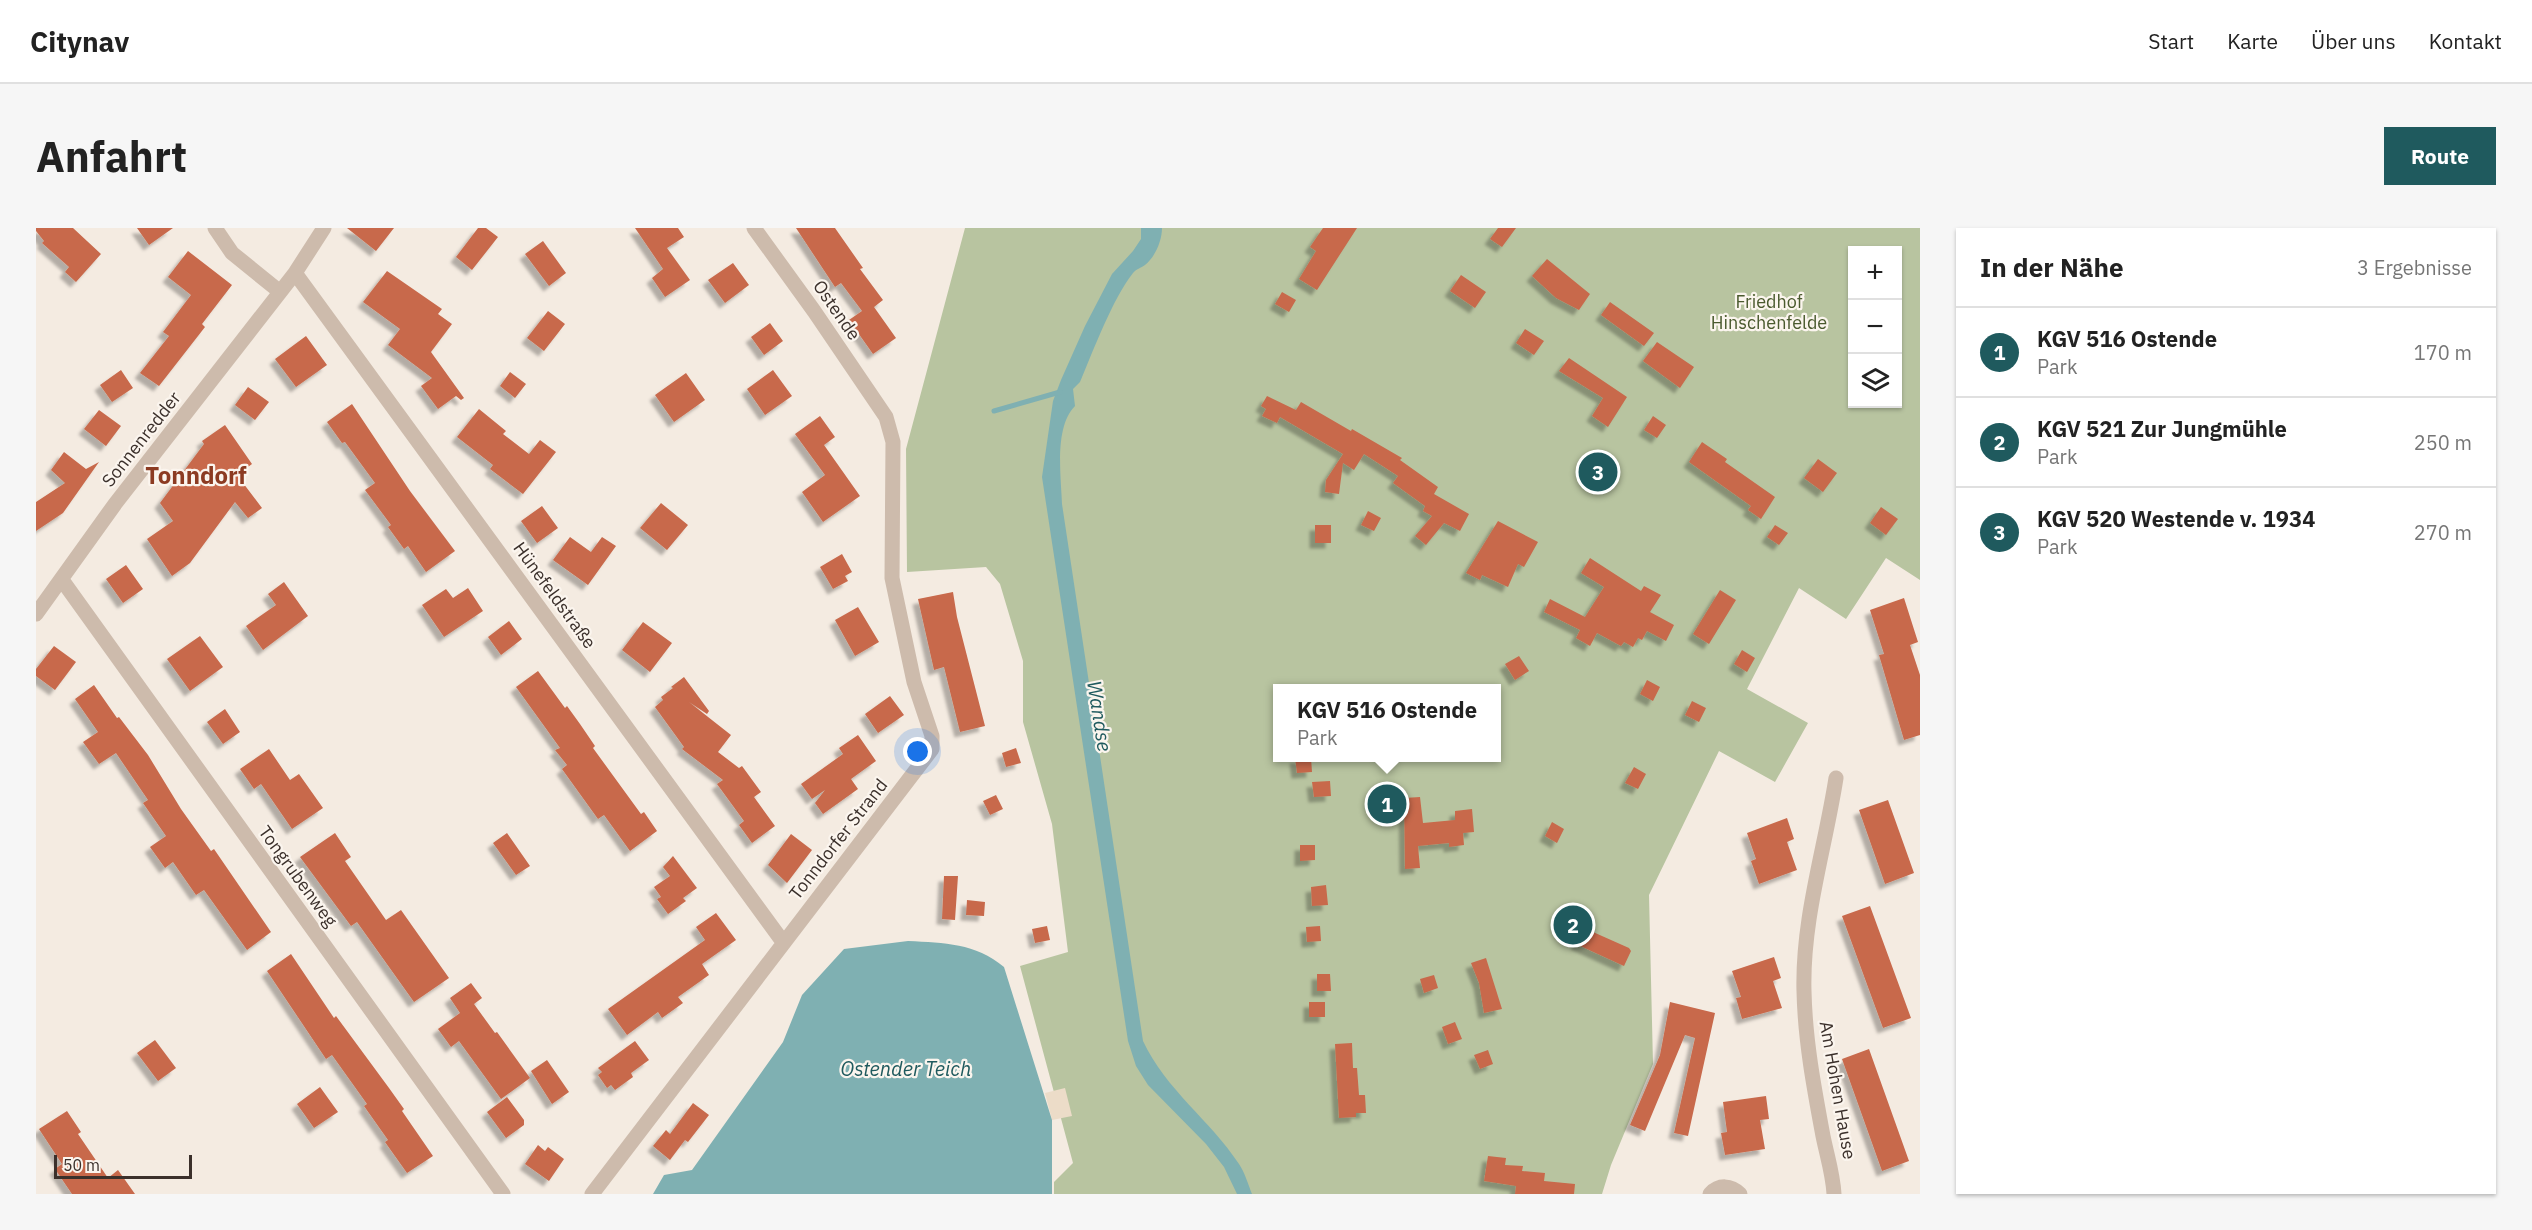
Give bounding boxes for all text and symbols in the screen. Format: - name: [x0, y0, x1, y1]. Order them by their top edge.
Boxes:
- text: Citynav: [30, 23, 129, 60]
- text: Start: [2148, 27, 2194, 55]
- text: Karte: [2227, 27, 2278, 55]
- text: Über uns: [2311, 27, 2396, 55]
- text: Kontakt: [2429, 27, 2502, 55]
- button: Route: [2384, 127, 2496, 185]
- text: Anfahrt: [36, 129, 187, 184]
- map controls: [1848, 246, 1902, 408]
- button: +: [1848, 246, 1902, 300]
- text: In der Nähe: [1980, 250, 2124, 284]
- text: 3 Ergebnisse: [2357, 254, 2472, 281]
- street label: Ostende: [808, 276, 866, 345]
- park label: Friedhof Hinschenfelde: [1711, 290, 1827, 334]
- button: −: [1848, 300, 1902, 354]
- text: KGV 516 Ostende: [2037, 324, 2217, 353]
- text: 1: [1994, 339, 2006, 366]
- text: 170 m: [2414, 339, 2472, 366]
- text: Park: [2037, 353, 2077, 380]
- button: layers: [1848, 354, 1902, 408]
- street label: Sonnenredder: [97, 386, 186, 491]
- text: KGV 521 Zur Jungmühle: [2037, 414, 2287, 443]
- text: 2: [1994, 429, 2006, 456]
- text: 250 m: [2414, 429, 2472, 456]
- text: Park: [2037, 443, 2077, 470]
- pin: 3: [1578, 450, 1618, 494]
- district label: Tonndorf: [145, 459, 247, 491]
- text: KGV 520 Westende v. 1934: [2037, 504, 2315, 533]
- text: 3: [1994, 519, 2006, 546]
- text: 270 m: [2414, 519, 2472, 546]
- text: Park: [2037, 533, 2077, 560]
- street label: Hünefeldstraße: [509, 537, 602, 653]
- water label: Wandse: [1081, 679, 1119, 753]
- popup: [1273, 684, 1501, 762]
- text: KGV 516 Ostende: [1297, 695, 1477, 724]
- text: Park: [1297, 724, 1337, 751]
- your location: [903, 737, 932, 766]
- street label: Tonndorfer Strand: [784, 774, 892, 904]
- pin: 1: [1368, 782, 1406, 826]
- street label: Tongrubenweg: [254, 821, 343, 931]
- pin: 2: [1554, 902, 1592, 948]
- street label: Am Hohen Hause: [1815, 1019, 1862, 1161]
- water label: Ostender Teich: [841, 1055, 971, 1082]
- scale bar: [54, 1152, 192, 1180]
- text: 50 m: [63, 1155, 100, 1175]

